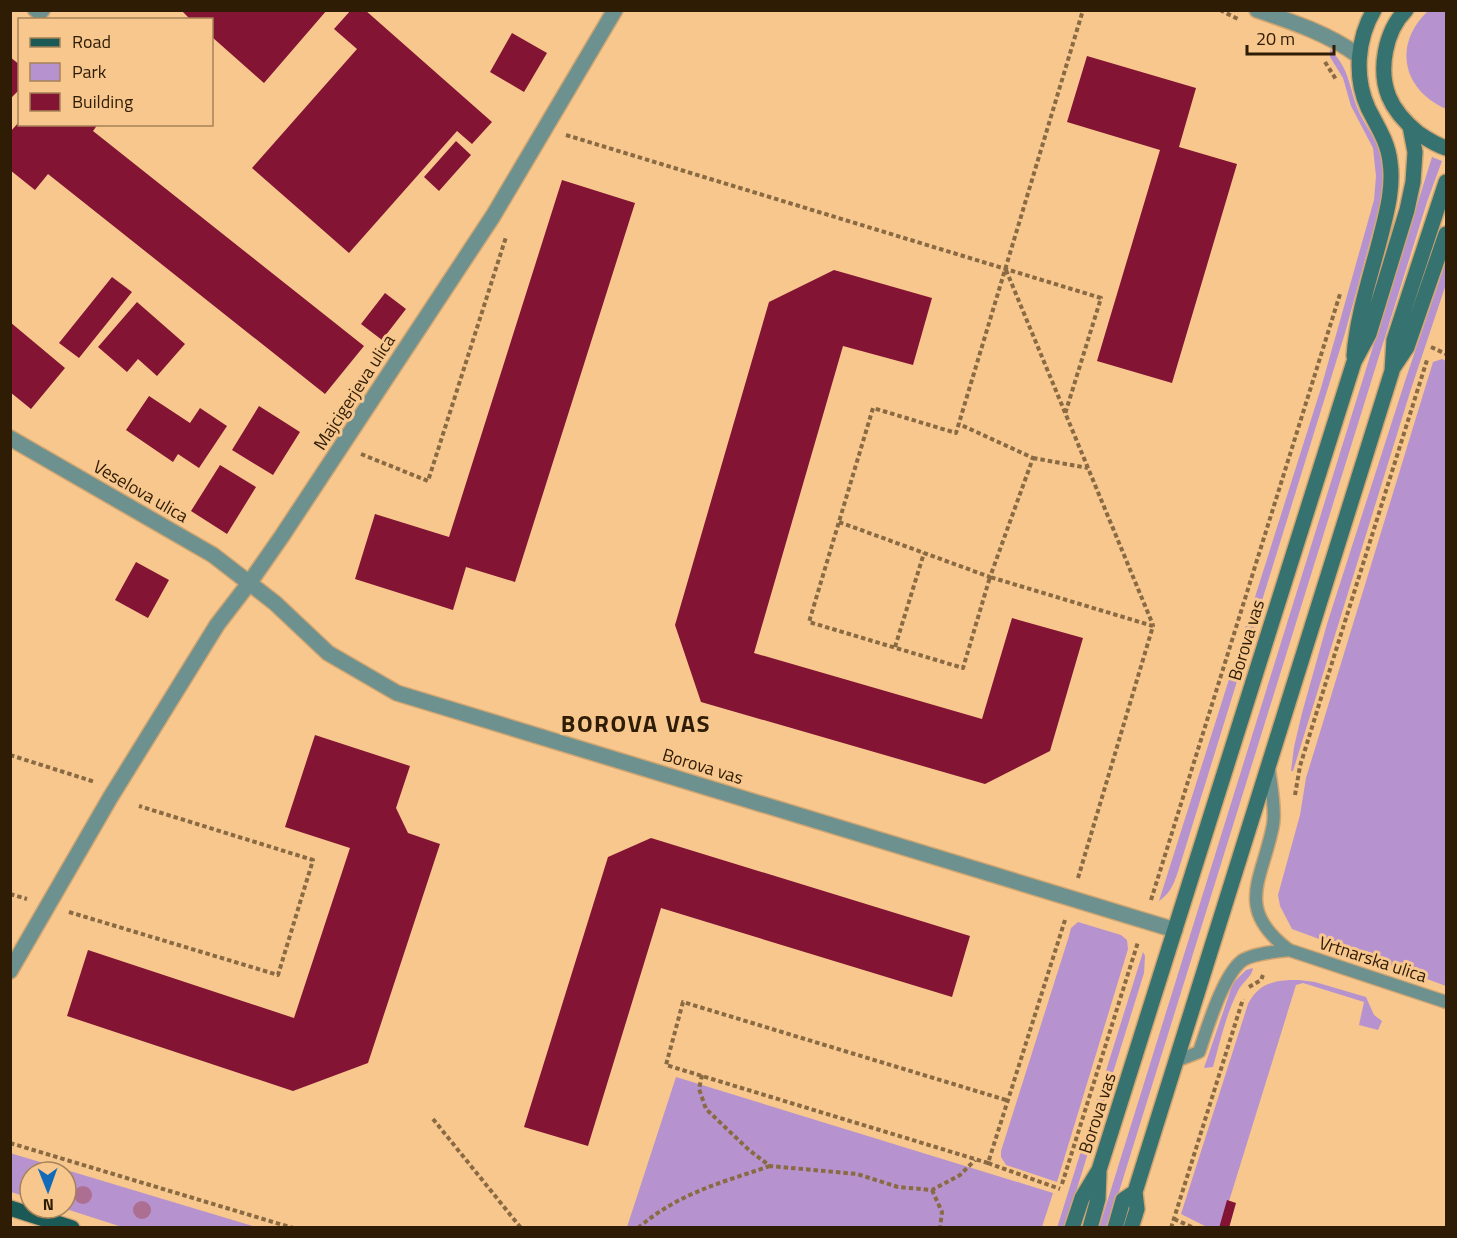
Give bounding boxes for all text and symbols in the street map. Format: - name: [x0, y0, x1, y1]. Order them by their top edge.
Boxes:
- legend: [18, 18, 213, 126]
- scale bar: [1247, 18, 1334, 56]
- text: 20 m: [1256, 25, 1295, 52]
- text: Road: [72, 28, 111, 55]
- text: Park: [72, 58, 107, 85]
- text: Building: [72, 88, 133, 115]
- street label: Majcigerjeva ulica: [306, 329, 402, 455]
- street label: Veselova ulica: [88, 453, 194, 529]
- street label: Borova vas: [1221, 596, 1271, 684]
- district label: BOROVA VAS: [561, 705, 711, 741]
- street label: Borova vas: [659, 741, 747, 791]
- street label: Vrtnarska ulica: [1316, 929, 1430, 989]
- street label: Borova vas: [1071, 1069, 1123, 1157]
- north arrow: [18, 1160, 78, 1220]
- text: N: [43, 1193, 54, 1217]

